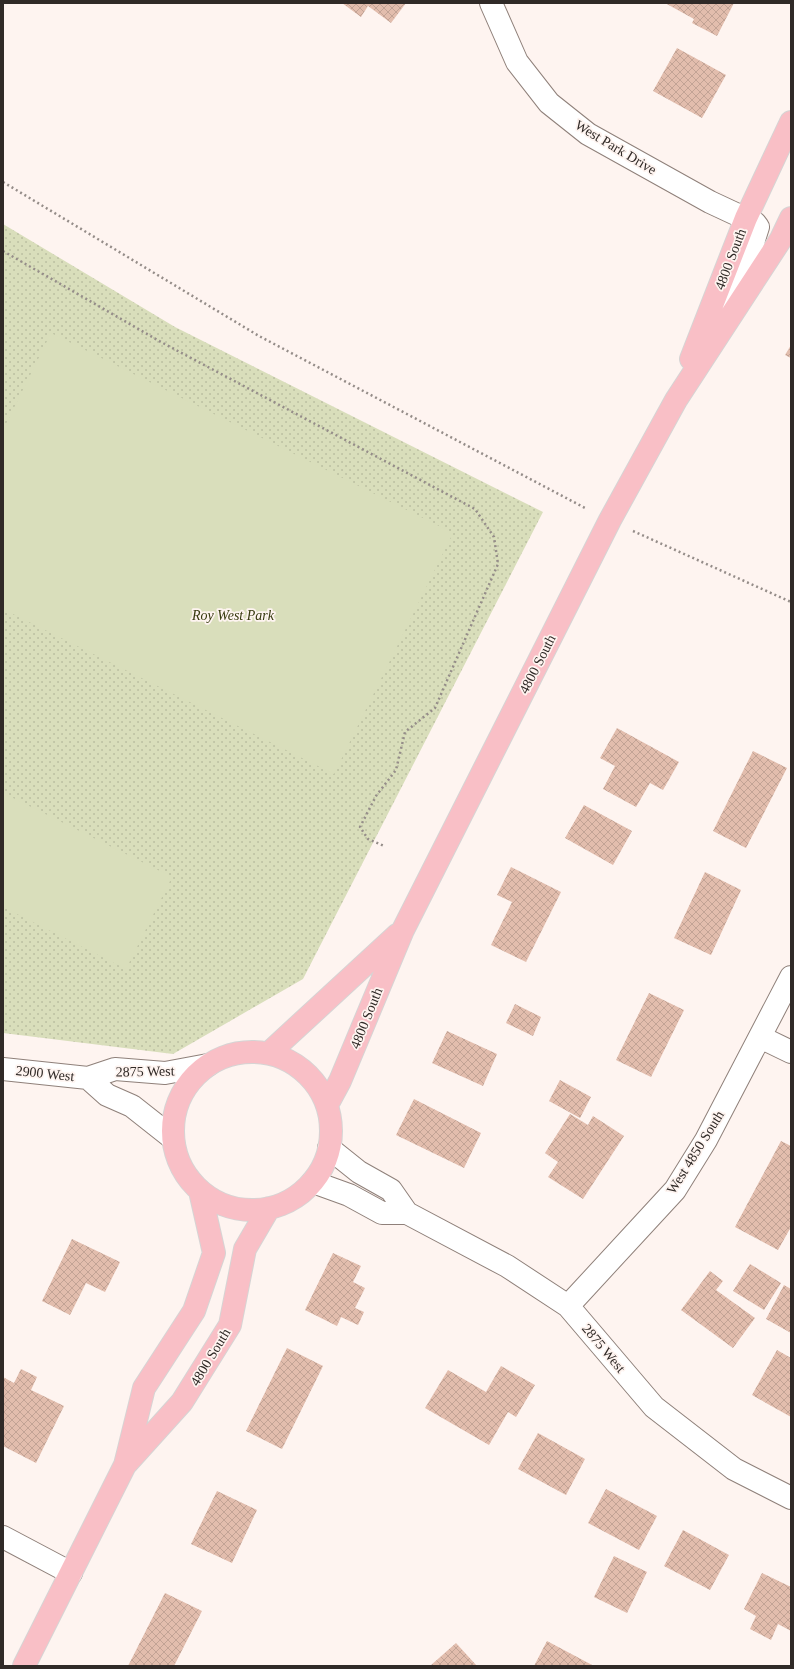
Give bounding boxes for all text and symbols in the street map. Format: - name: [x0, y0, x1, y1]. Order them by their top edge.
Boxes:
- street label: West Park Drive: [572, 117, 659, 178]
- street label: 4800 South: [712, 227, 749, 292]
- park label: Roy West Park: [191, 608, 275, 623]
- street label: 4800 South: [516, 632, 559, 696]
- street label: 4800 South: [347, 986, 385, 1051]
- street label: 2900 West: [15, 1063, 75, 1084]
- street label: 2875 West: [115, 1063, 175, 1080]
- street label: West 4850 South: [664, 1108, 727, 1197]
- street label: 2875 West: [579, 1321, 628, 1376]
- street label: 4800 South: [187, 1326, 233, 1389]

